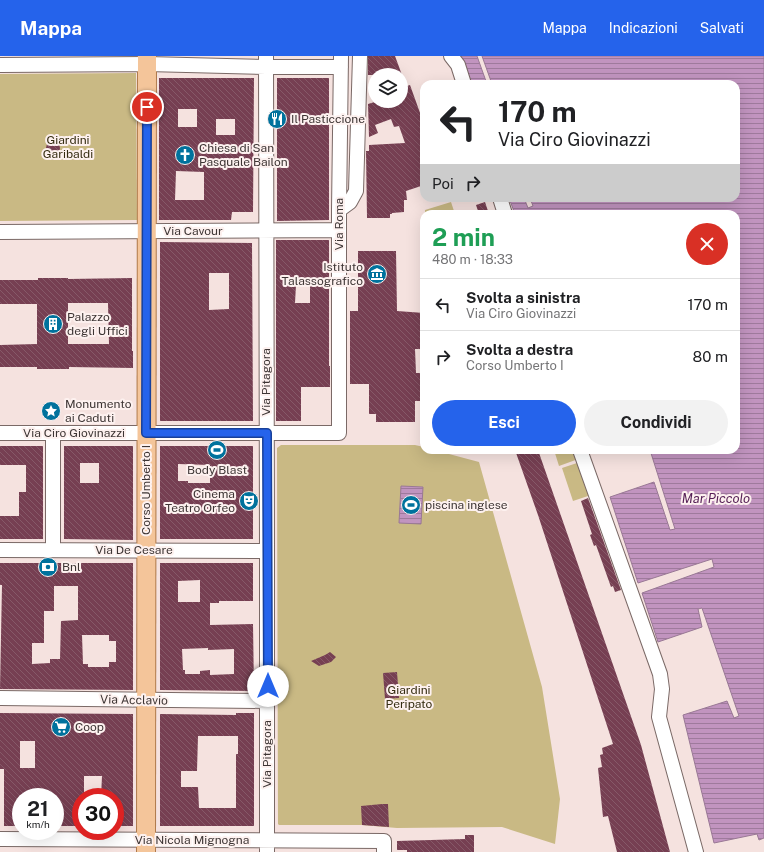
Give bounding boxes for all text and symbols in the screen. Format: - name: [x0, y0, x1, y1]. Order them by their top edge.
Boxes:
- text: Mappa: [20, 17, 82, 39]
- text: Mappa: [542, 20, 587, 36]
- text: Indicazioni: [609, 20, 678, 36]
- text: Salvati: [700, 20, 744, 36]
- map controls: [368, 68, 408, 108]
- button: layers: [368, 68, 408, 108]
- pin: [130, 90, 164, 124]
- text: 170 m: [498, 95, 577, 128]
- icon: arrive: [136, 96, 158, 118]
- icon: left: [432, 96, 484, 148]
- restaurant icon: Il Pasticcione: [266, 108, 288, 130]
- place label: Il Pasticcione: [291, 112, 365, 126]
- text: Via Ciro Giovinazzi: [498, 129, 651, 150]
- park label: Giardini Garibaldi: [43, 133, 93, 161]
- place label: Chiesa di San Pasquale Bailon: [199, 141, 288, 169]
- church icon: Chiesa di San Pasquale Bailon: [174, 144, 196, 166]
- icon: right: [462, 172, 484, 194]
- text: Poi: [432, 175, 454, 192]
- street label: Via Roma: [332, 198, 346, 250]
- text: 2 min: [432, 223, 495, 251]
- button: close: [686, 223, 728, 265]
- street label: Via Cavour: [163, 224, 223, 238]
- text: 480 m · 18:33: [432, 252, 513, 267]
- place label: Istituto Talassografico: [282, 260, 363, 288]
- museum icon: Istituto Talassografico: [366, 263, 388, 285]
- text: Svolta a sinistra: [466, 289, 580, 306]
- icon: left: [432, 294, 454, 316]
- text: 170 m: [687, 296, 728, 313]
- text: Via Ciro Giovinazzi: [466, 306, 576, 321]
- place label: Palazzo degli Uffici: [67, 310, 128, 338]
- building icon: Palazzo degli Uffici: [42, 313, 64, 335]
- text: Svolta a destra: [466, 341, 573, 358]
- icon: right: [432, 346, 454, 368]
- street label: Via Pitagora: [259, 348, 273, 416]
- text: 80 m: [693, 348, 728, 365]
- text: Corso Umberto I: [466, 358, 564, 373]
- place label: Monumento ai Caduti: [65, 397, 132, 425]
- place icon: Monumento ai Caduti: [40, 400, 62, 422]
- button: Esci: [432, 400, 576, 446]
- button: Condividi: [584, 400, 728, 446]
- street label: Via Ciro Giovinazzi: [23, 426, 125, 440]
- sports icon: Body Blast: [206, 439, 228, 461]
- street label: Corso Umberto I: [139, 445, 153, 535]
- place label: Body Blast: [187, 463, 247, 477]
- place label: Cinema Teatro Orfeo: [165, 487, 235, 515]
- theatre icon: Cinema Teatro Orfeo: [238, 490, 260, 512]
- water label: Mar Piccolo: [682, 491, 750, 506]
- sports icon: piscina inglese: [400, 494, 422, 516]
- place label: piscina inglese: [425, 498, 508, 512]
- street label: Via De Cesare: [95, 543, 173, 557]
- bank icon: Bnl: [37, 556, 59, 578]
- place label: Bnl: [62, 560, 81, 574]
- position arrow: [247, 665, 289, 707]
- park label: Giardini Peripato: [386, 683, 433, 711]
- street label: Via Acclavio: [100, 692, 168, 708]
- supermarket icon: Coop: [50, 716, 72, 738]
- place label: Coop: [75, 720, 104, 734]
- street label: Via Pitagora: [260, 720, 274, 788]
- speed limit sign: 30: [72, 788, 124, 840]
- text: 21: [27, 797, 49, 821]
- text: km/h: [26, 818, 50, 830]
- street label: Via Nicola Mignogna: [135, 833, 249, 847]

